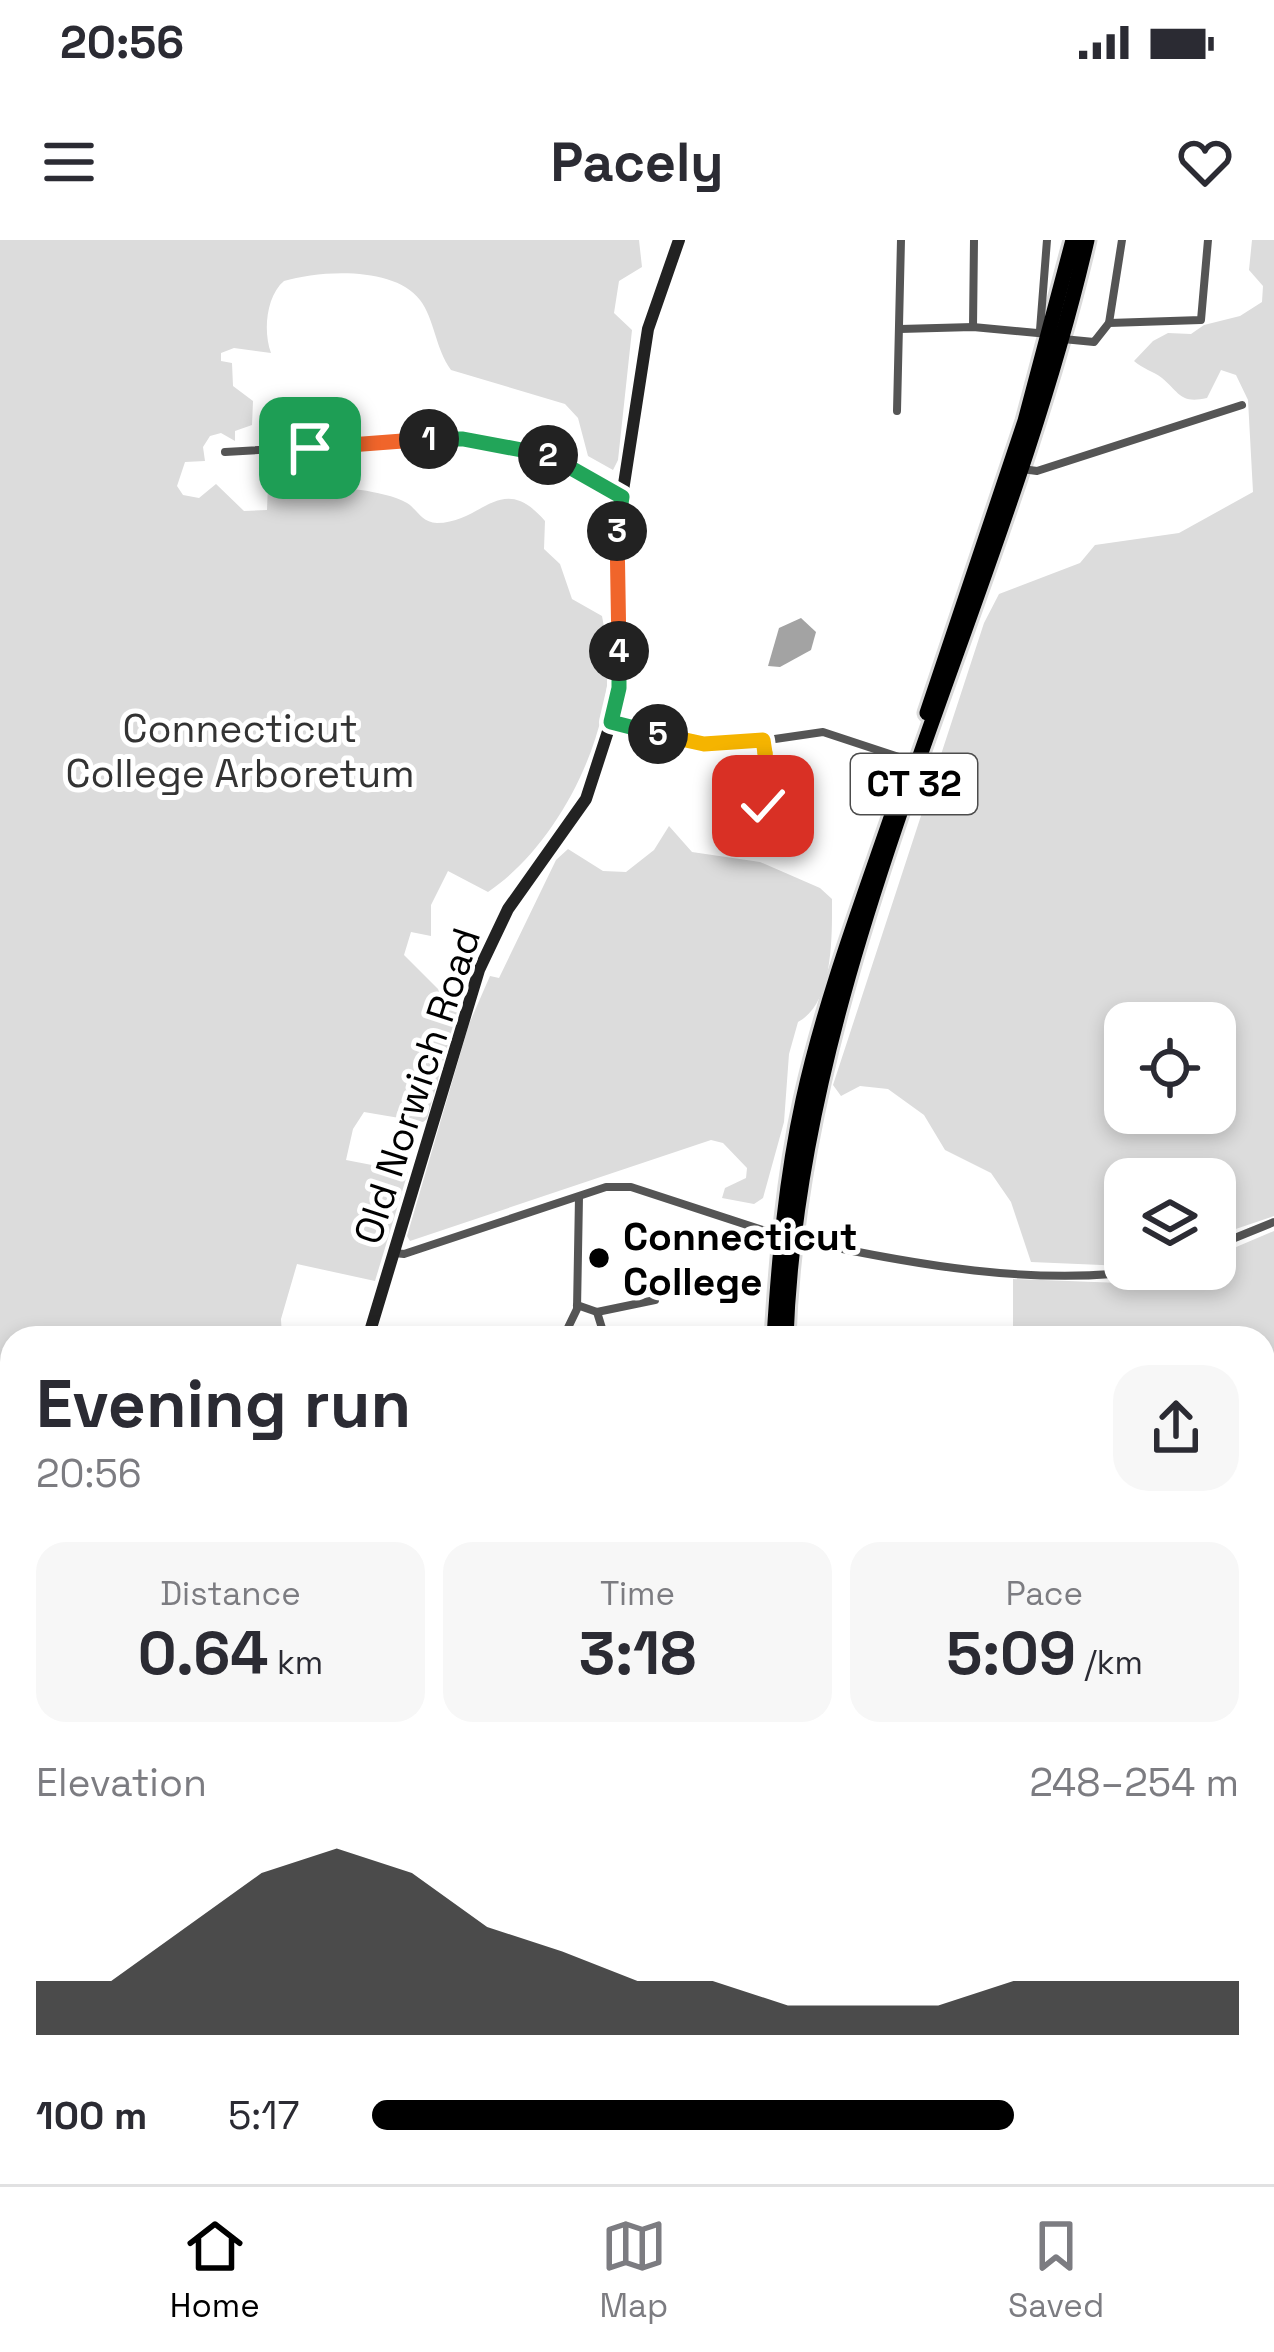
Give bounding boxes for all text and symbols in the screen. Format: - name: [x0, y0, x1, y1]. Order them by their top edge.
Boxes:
- text: 20:56: [60, 14, 184, 71]
- text: Pacely: [550, 128, 724, 197]
- icon: menu: [36, 129, 102, 195]
- icon: heart: [1172, 129, 1238, 195]
- pin: [259, 397, 361, 499]
- pin: 1: [399, 409, 459, 469]
- icon: arrive: [277, 415, 343, 481]
- text: 1: [422, 418, 436, 460]
- pin: 2: [518, 425, 578, 485]
- text: 2: [538, 434, 558, 476]
- pin: 3: [587, 501, 647, 561]
- text: 3: [607, 510, 627, 552]
- pin: 4: [589, 621, 649, 681]
- text: 4: [609, 630, 630, 672]
- park label: Connecticut College Arboretum: [65, 704, 415, 798]
- pin: 5: [628, 704, 688, 764]
- text: 5: [648, 713, 668, 755]
- road number: CT 32: [851, 754, 977, 814]
- pin: [712, 755, 814, 857]
- icon: check: [730, 773, 796, 839]
- street label: Old Norwich Road: [343, 922, 491, 1250]
- map controls: [1104, 1002, 1236, 1290]
- button: locate: [1104, 1002, 1236, 1134]
- button: layers: [1104, 1158, 1236, 1290]
- place label: Connecticut College: [623, 1212, 858, 1306]
- marker: Connecticut College: [586, 1245, 612, 1271]
- text: Evening run: [36, 1362, 411, 1446]
- button: share: [1113, 1365, 1239, 1491]
- text: 20:56: [36, 1449, 142, 1498]
- text: Distance: [160, 1573, 301, 1615]
- text: Time: [600, 1573, 675, 1615]
- text: Pace: [1006, 1573, 1083, 1615]
- text: 0.64: [138, 1615, 269, 1692]
- text: 3:18: [579, 1615, 696, 1692]
- text: 5:09: [946, 1615, 1076, 1692]
- text: km: [269, 1642, 323, 1684]
- text: /km: [1076, 1642, 1143, 1684]
- text: Elevation: [36, 1758, 207, 1807]
- text: 248–254 m: [1029, 1758, 1239, 1807]
- text: 100 m: [36, 2091, 147, 2140]
- text: 5:17: [228, 2091, 300, 2140]
- tab: Home: [170, 2213, 260, 2327]
- tab: Map: [599, 2213, 668, 2327]
- tab: Saved: [1008, 2213, 1104, 2327]

